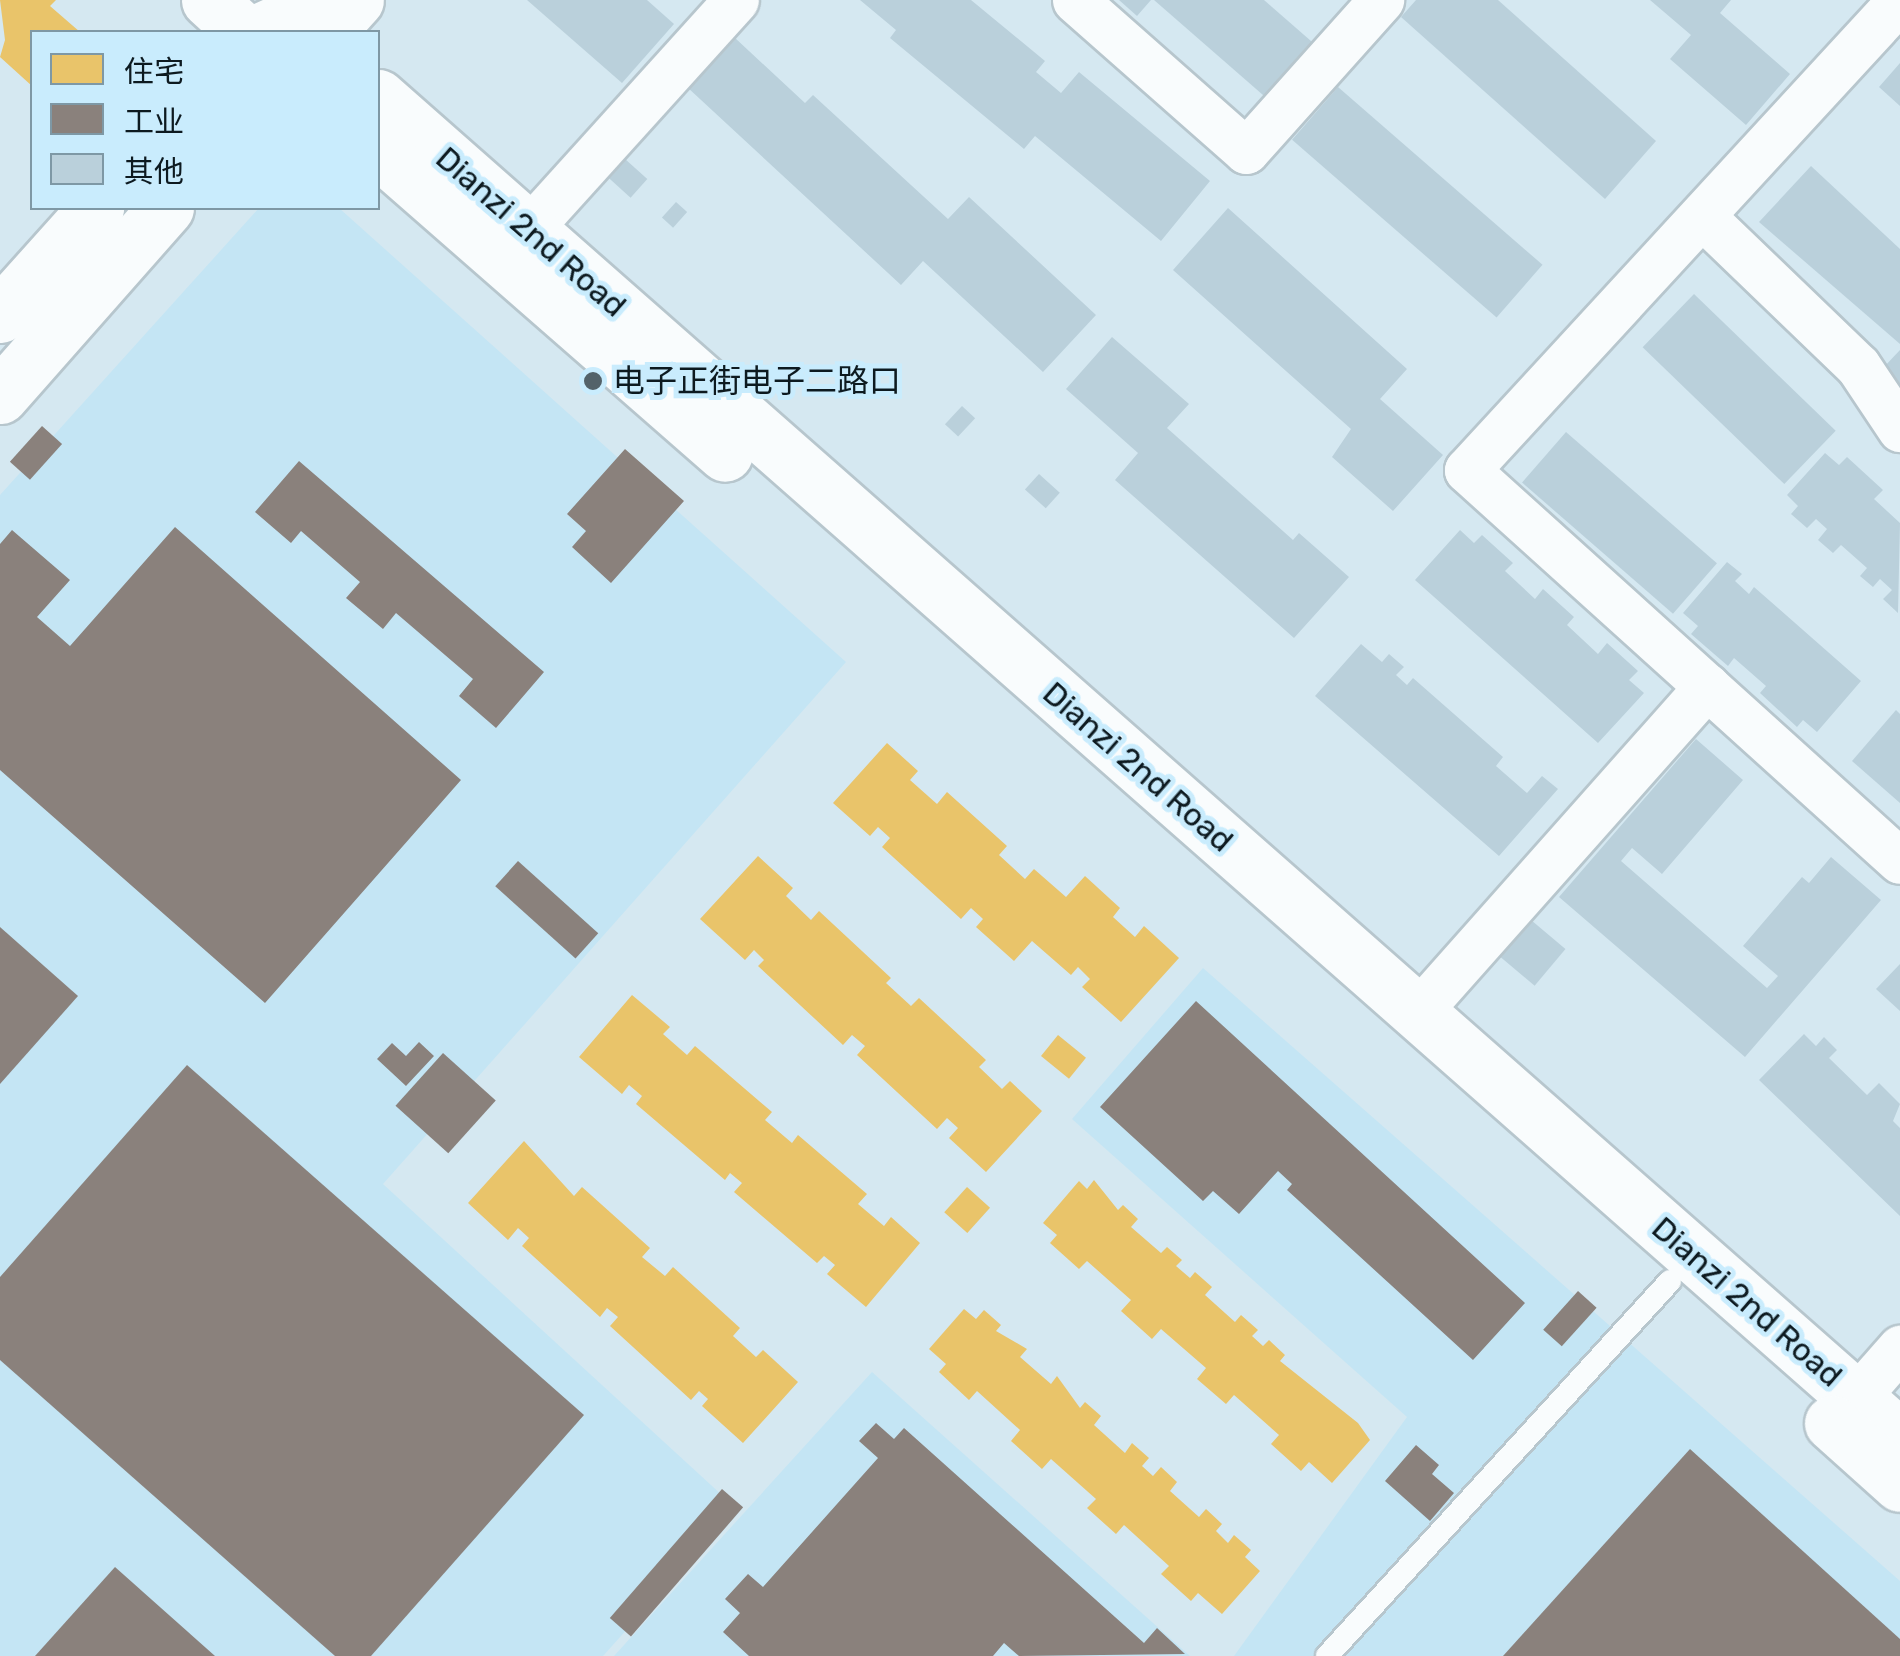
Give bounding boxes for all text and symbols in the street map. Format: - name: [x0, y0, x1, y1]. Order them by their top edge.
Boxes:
- legend: [30, 30, 380, 210]
- text: 住宅: [124, 54, 184, 90]
- text: 工业: [124, 104, 184, 140]
- street label: Dianzi 2nd Road: [428, 139, 634, 325]
- text: 其他: [124, 154, 184, 190]
- place label: 电子正街电子二路口: [613, 362, 901, 400]
- marker: 电子正街电子二路口: [582, 370, 604, 392]
- street label: Dianzi 2nd Road: [1035, 674, 1241, 860]
- street label: Dianzi 2nd Road: [1644, 1209, 1850, 1395]

